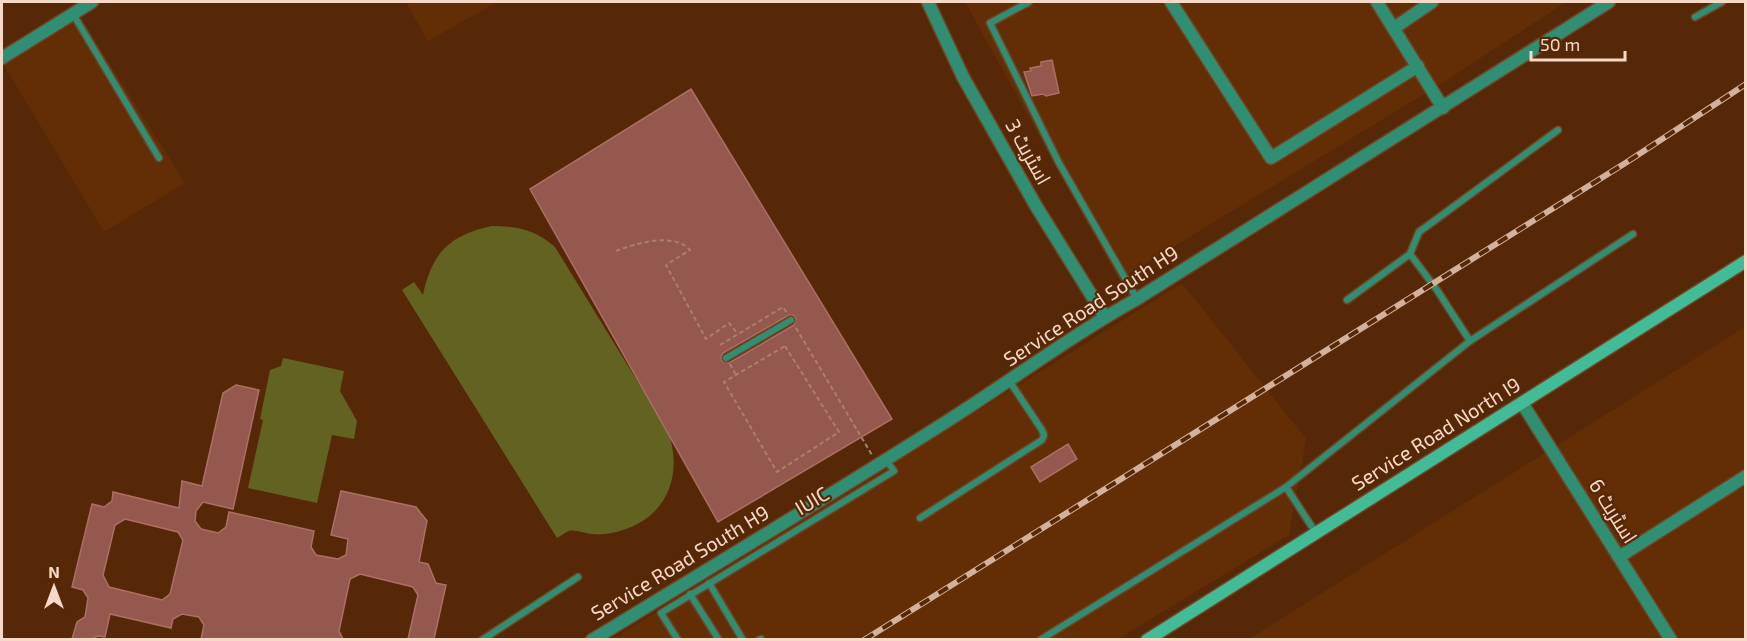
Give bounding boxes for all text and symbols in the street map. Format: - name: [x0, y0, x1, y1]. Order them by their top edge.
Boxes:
- scale bar: [1531, 24, 1626, 62]
- text: 50 m: [1540, 33, 1580, 55]
- street label: اسٹریٹ 3: [1000, 115, 1057, 189]
- street label: Service Road South H9: [999, 240, 1182, 371]
- street label: Service Road North I9: [1347, 371, 1524, 495]
- street label: اسٹریٹ 6: [1584, 474, 1643, 548]
- street label: IUIC: [790, 481, 833, 519]
- street label: Service Road South H9: [586, 499, 773, 625]
- north arrow: [24, 557, 84, 617]
- text: N: [48, 562, 60, 581]

